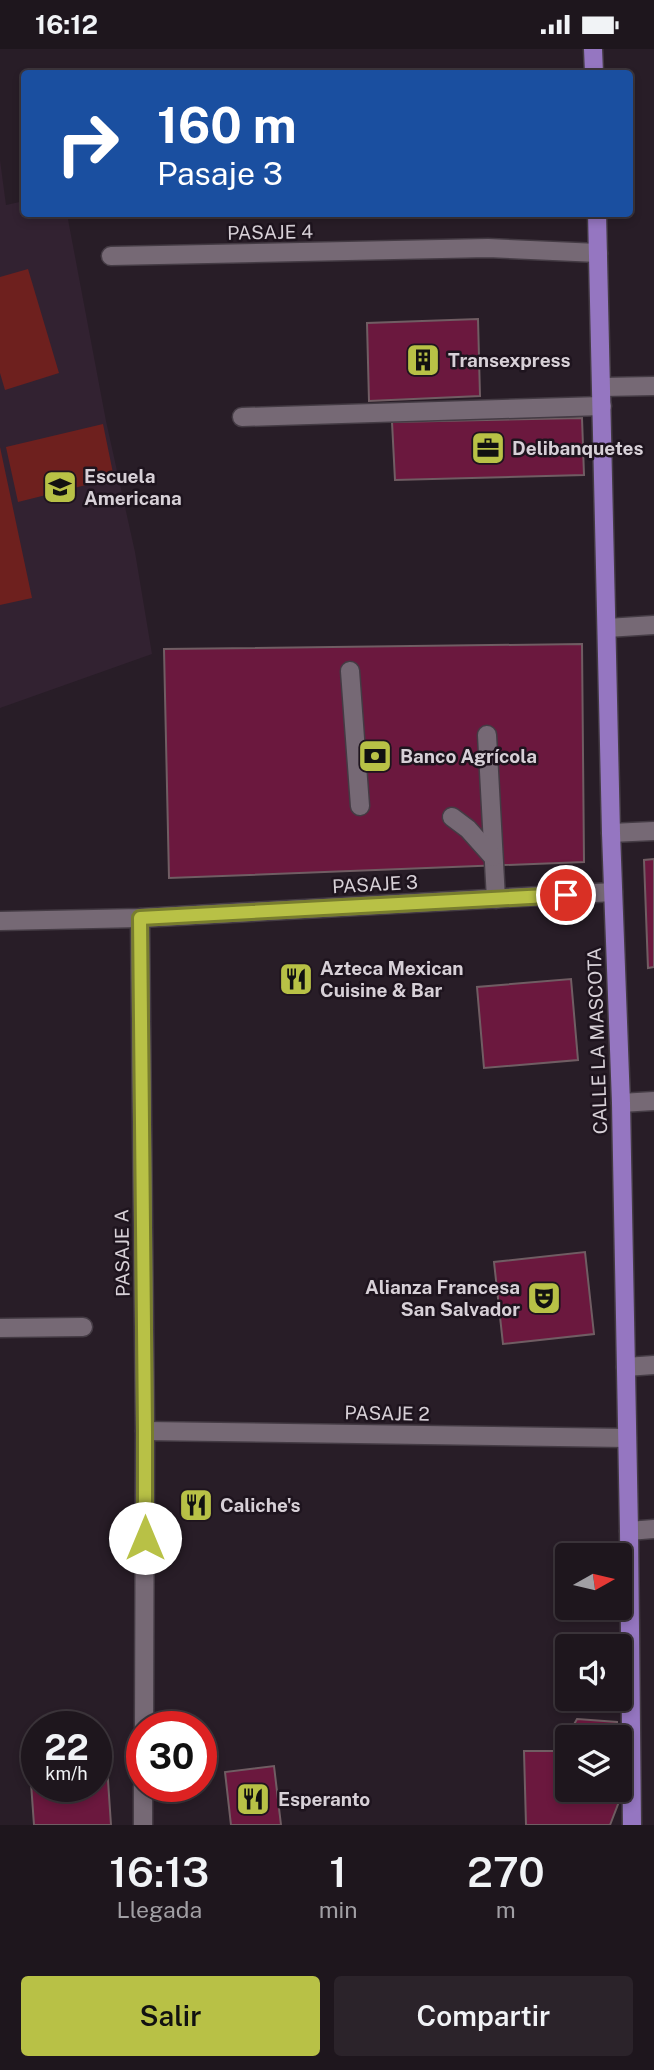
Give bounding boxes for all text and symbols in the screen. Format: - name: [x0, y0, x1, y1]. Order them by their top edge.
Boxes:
- text: 16:12: [35, 9, 98, 40]
- text: 160 m: [157, 96, 297, 154]
- icon: right: [42, 98, 133, 189]
- text: Pasaje 3: [157, 155, 283, 192]
- street label: PASAJE 4: [227, 220, 313, 244]
- building icon: Transexpress: [404, 341, 442, 379]
- place label: Transexpress: [448, 349, 571, 371]
- office icon: Delibanquetes: [469, 429, 507, 467]
- place label: Delibanquetes: [512, 437, 643, 459]
- place label: Escuela Americana: [84, 465, 182, 509]
- school or university icon: Escuela Americana: [41, 468, 79, 506]
- bank icon: Banco Agrícola: [356, 737, 394, 775]
- place label: Banco Agrícola: [400, 745, 537, 767]
- pin: [536, 865, 596, 925]
- street label: PASAJE 3: [331, 871, 419, 897]
- icon: arrive: [547, 876, 585, 914]
- street label: CALLE LA MASCOTA: [583, 947, 611, 1135]
- place label: Azteca Mexican Cuisine & Bar: [320, 957, 464, 1001]
- restaurant icon: Azteca Mexican Cuisine & Bar: [277, 960, 315, 998]
- street label: PASAJE A: [110, 1209, 134, 1297]
- place label: Alianza Francesa San Salvador: [365, 1276, 520, 1320]
- theatre icon: Alianza Francesa San Salvador: [525, 1279, 563, 1317]
- street label: PASAJE 2: [344, 1401, 430, 1425]
- restaurant icon: Caliche's: [177, 1486, 215, 1524]
- place label: Caliche's: [220, 1494, 301, 1516]
- position arrow: [108, 1501, 182, 1575]
- north arrow: [555, 1543, 632, 1621]
- map controls: [555, 1543, 632, 1802]
- button: sound: [555, 1634, 632, 1711]
- speed limit sign: 30: [126, 1711, 217, 1802]
- button: layers: [555, 1725, 632, 1802]
- text: 22: [44, 1727, 89, 1768]
- text: km/h: [45, 1763, 88, 1784]
- restaurant icon: Esperanto: [234, 1780, 272, 1818]
- place label: Esperanto: [278, 1788, 370, 1810]
- text: 16:13: [109, 1847, 209, 1896]
- text: 1: [329, 1847, 347, 1896]
- text: 270: [467, 1847, 545, 1896]
- text: Llegada: [116, 1896, 202, 1923]
- text: min: [319, 1896, 358, 1923]
- text: m: [496, 1896, 516, 1923]
- button: Salir: [21, 1976, 320, 2056]
- button: Compartir: [334, 1976, 633, 2056]

